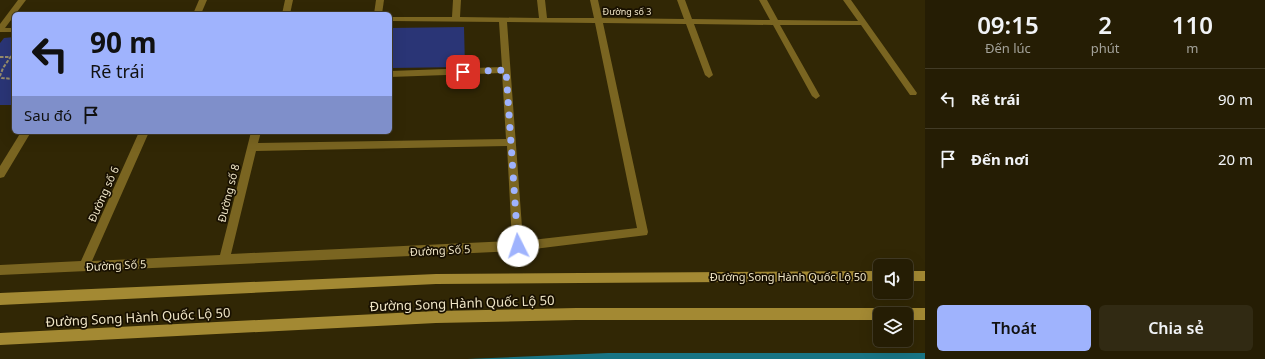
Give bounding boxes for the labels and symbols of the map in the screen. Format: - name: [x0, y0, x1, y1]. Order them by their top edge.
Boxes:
- street label: Đường số 3: [603, 5, 651, 18]
- pin: [446, 55, 480, 89]
- street label: Đường số 8: [213, 162, 243, 224]
- street label: Đường số 6: [84, 164, 122, 224]
- position arrow: [497, 225, 539, 267]
- street label: Đường Số 5: [409, 241, 471, 259]
- street label: Đường Số 5: [85, 256, 147, 274]
- street label: Đường Song Hành Quốc Lộ 50: [710, 269, 866, 284]
- street label: Đường Song Hành Quốc Lộ 50: [369, 291, 555, 315]
- street label: Đường Song Hành Quốc Lộ 50: [45, 303, 231, 331]

